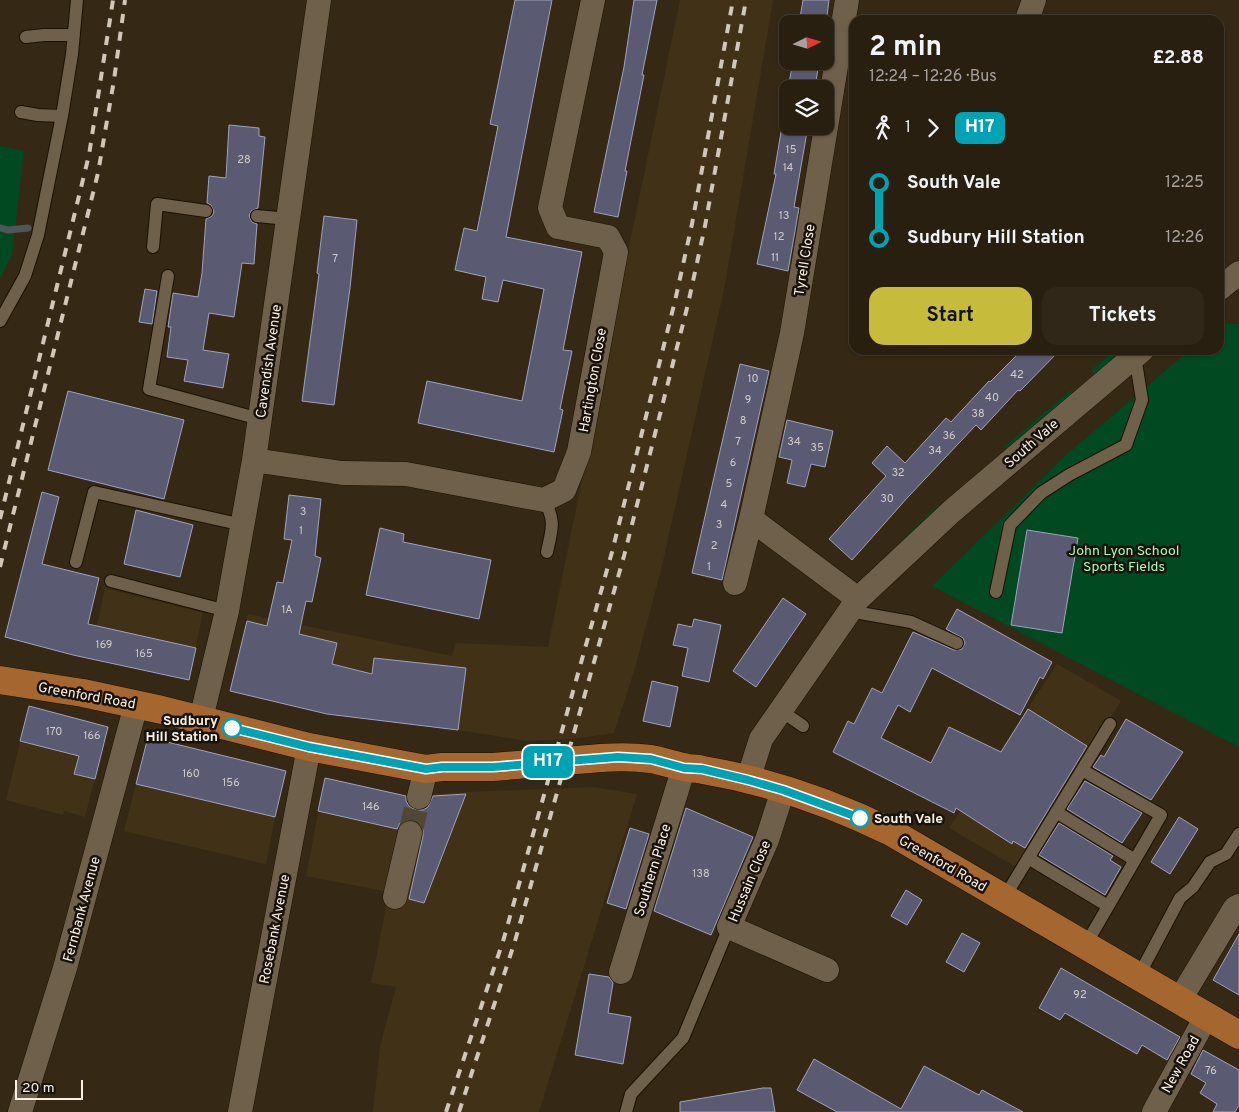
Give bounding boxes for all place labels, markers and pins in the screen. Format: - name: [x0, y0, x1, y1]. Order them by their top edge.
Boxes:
- place label: Sudbury Hill Station: [146, 713, 218, 746]
- marker: Sudbury Hill Station: [222, 718, 242, 738]
- marker: South Vale: [850, 808, 870, 828]
- place label: South Vale: [874, 811, 943, 828]

